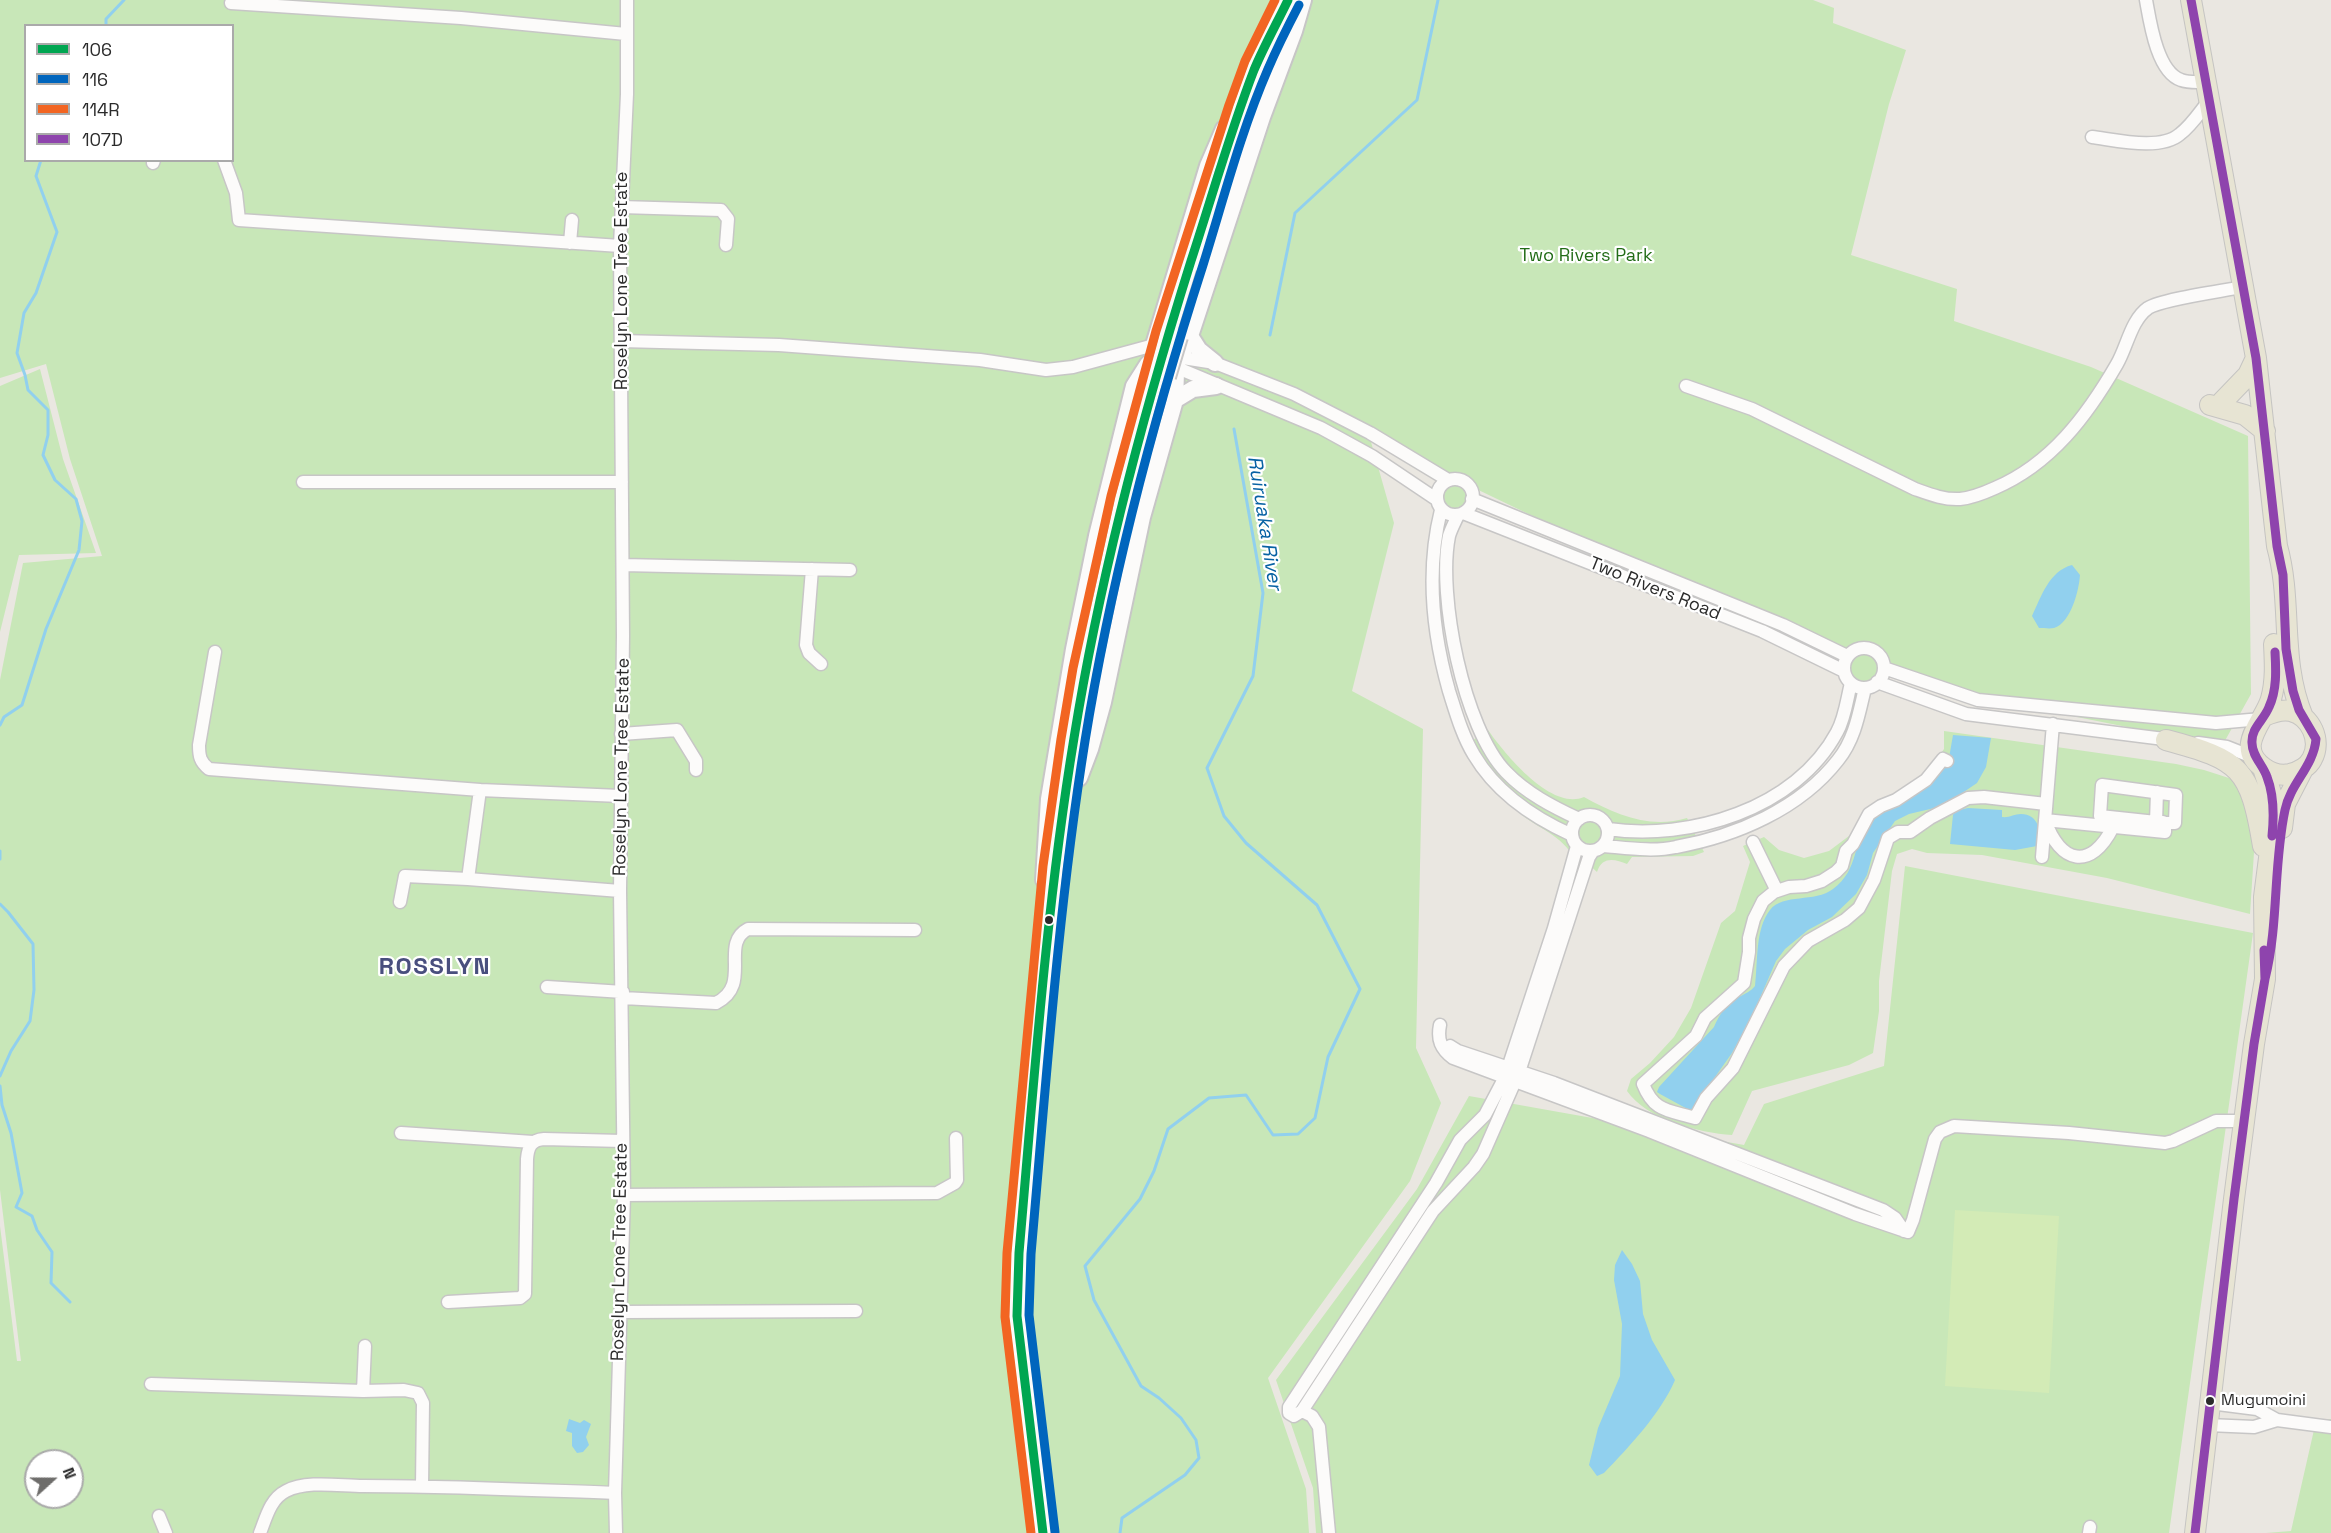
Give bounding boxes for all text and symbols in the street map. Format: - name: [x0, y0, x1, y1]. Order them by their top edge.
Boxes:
- legend: [24, 24, 234, 162]
- text: 106: [82, 38, 112, 61]
- text: 116: [82, 68, 108, 91]
- text: 114R: [82, 98, 120, 121]
- text: 107D: [82, 128, 123, 151]
- street label: Roselyn Lone Tree Estate: [611, 172, 633, 390]
- park label: Two Rivers Park: [1519, 245, 1653, 267]
- water label: Ruiruaka River: [1242, 454, 1286, 592]
- street label: Two Rivers Road: [1586, 553, 1724, 625]
- street label: Roselyn Lone Tree Estate: [609, 658, 635, 876]
- unlabelled marker: [1043, 914, 1055, 926]
- district label: ROSSLYN: [379, 953, 491, 981]
- street label: Roselyn Lone Tree Estate: [607, 1143, 633, 1361]
- place label: Mugumoini: [2221, 1391, 2306, 1411]
- marker: Mugumoini: [2204, 1395, 2216, 1407]
- north arrow: [24, 1449, 84, 1509]
- text: N: [58, 1464, 81, 1482]

